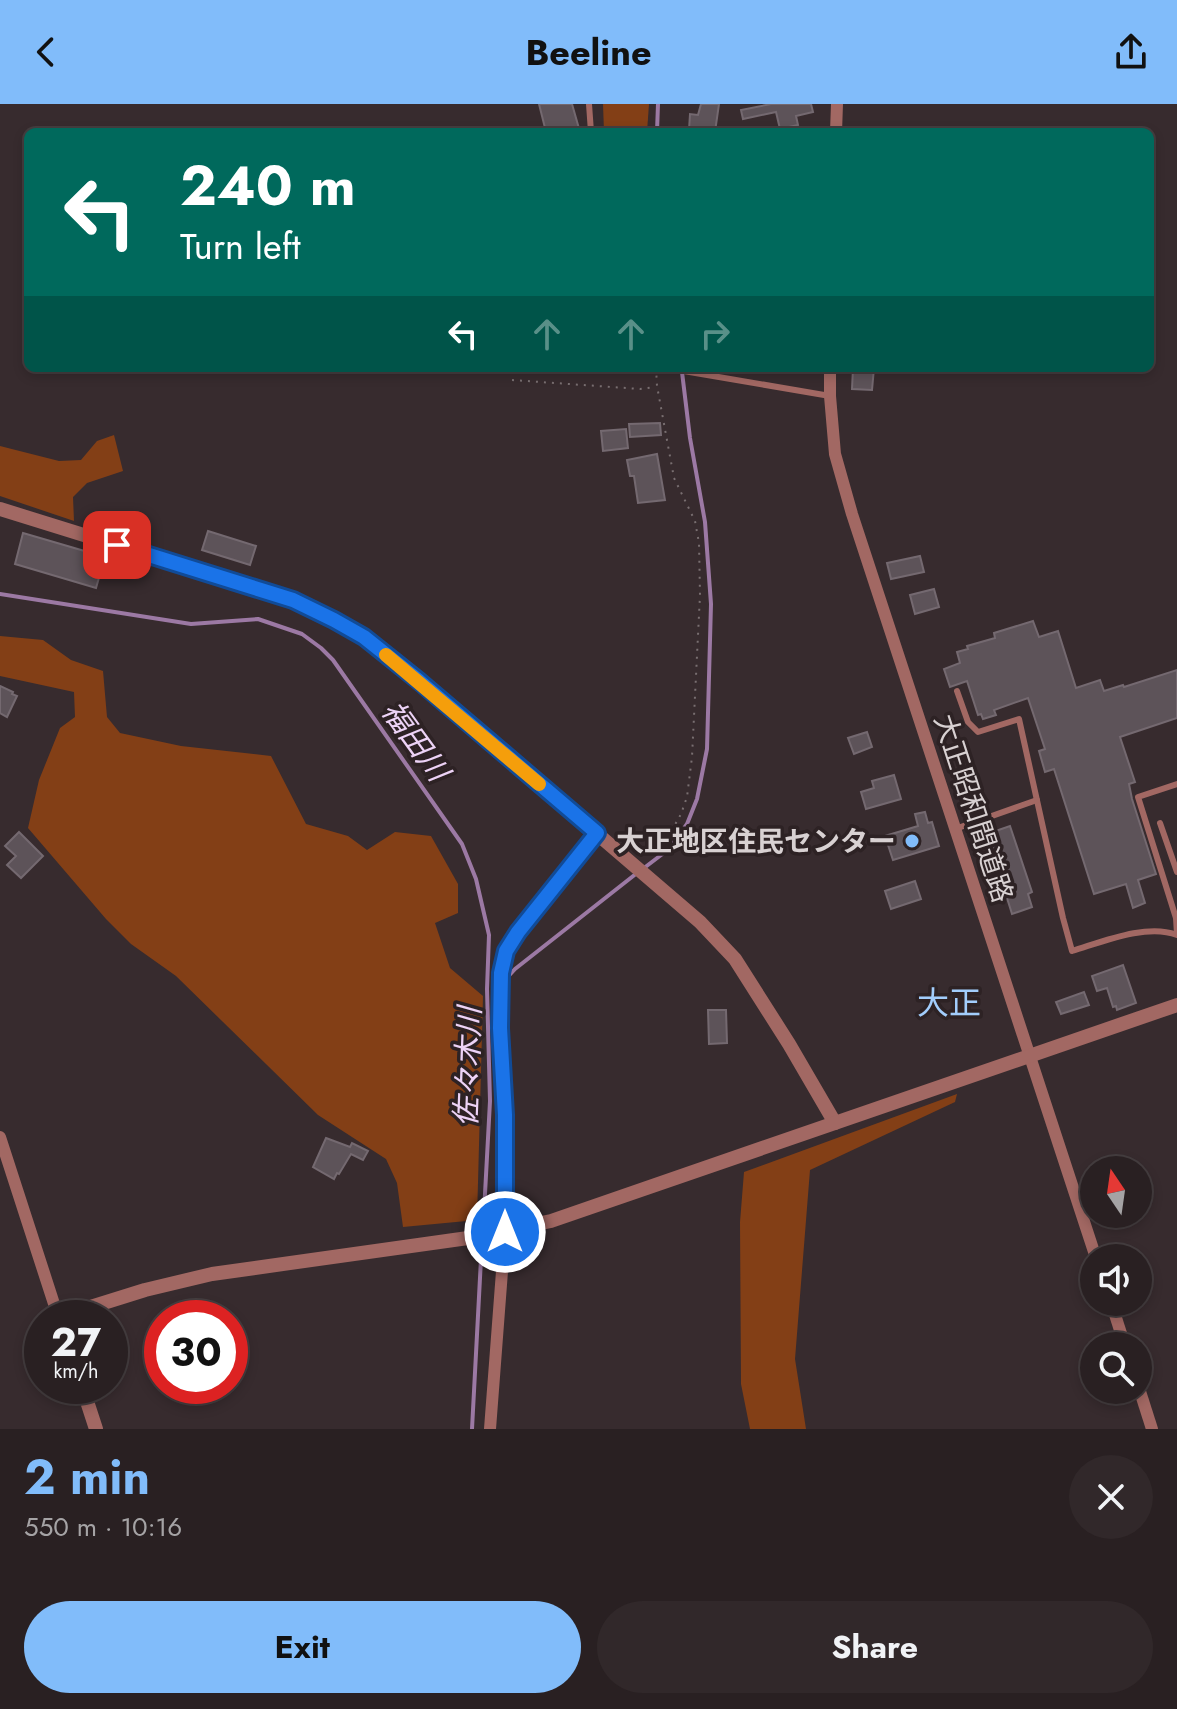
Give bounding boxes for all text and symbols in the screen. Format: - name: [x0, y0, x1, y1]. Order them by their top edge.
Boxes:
- text: Beeline: [525, 26, 652, 78]
- icon: back: [24, 30, 68, 74]
- icon: share: [1109, 30, 1153, 74]
- text: 240 m: [180, 145, 356, 226]
- icon: left: [48, 160, 152, 264]
- text: Turn left: [180, 220, 301, 272]
- icon: left: [441, 312, 485, 356]
- icon: ahead: [525, 312, 569, 356]
- icon: ahead: [609, 312, 653, 356]
- icon: right: [693, 312, 737, 356]
- pin: [83, 511, 151, 579]
- icon: arrive: [95, 523, 139, 567]
- water label: 福田川: [372, 692, 461, 792]
- street label: 大正昭和間道路: [924, 709, 1023, 908]
- place label: 大正地区住民センター: [616, 821, 896, 862]
- marker: 大正地区住民センター: [903, 832, 921, 850]
- district label: 大正: [917, 980, 981, 1026]
- water label: 佐々木川: [444, 1003, 491, 1128]
- north arrow: [1080, 1156, 1152, 1228]
- map controls: [1080, 1156, 1152, 1404]
- position arrow: [463, 1190, 547, 1274]
- button: sound: [1080, 1244, 1152, 1316]
- speed limit sign: 30: [144, 1300, 248, 1404]
- text: 27: [51, 1313, 101, 1371]
- button: search: [1080, 1332, 1152, 1404]
- text: km/h: [53, 1357, 99, 1386]
- text: 2 min: [24, 1443, 150, 1512]
- button: close: [1069, 1455, 1153, 1539]
- text: 550 m · 10:16: [24, 1508, 182, 1546]
- button: Exit: [24, 1601, 581, 1693]
- button: Share: [597, 1601, 1153, 1693]

